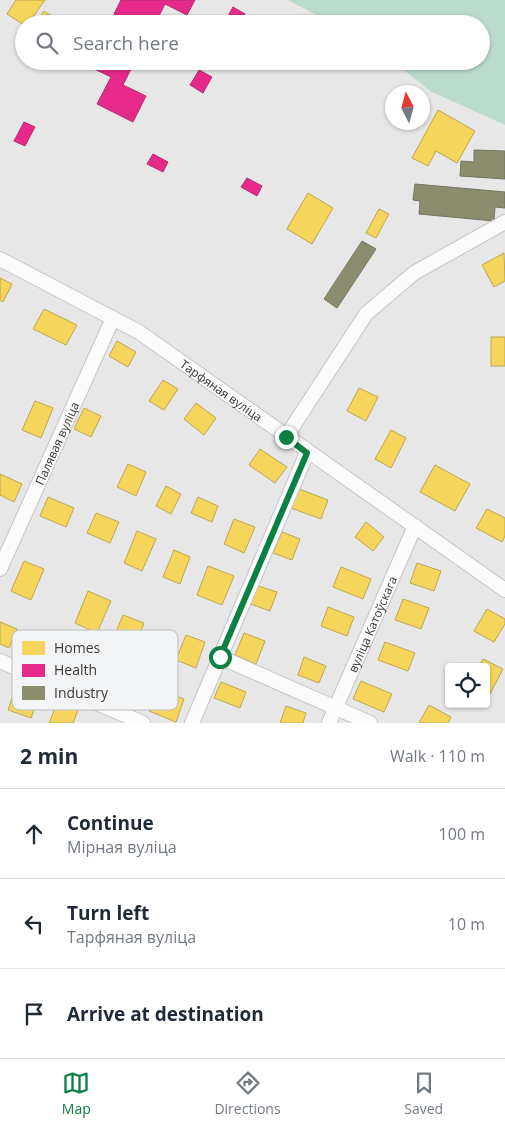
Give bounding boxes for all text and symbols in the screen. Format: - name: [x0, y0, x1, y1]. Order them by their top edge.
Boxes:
- search box: [15, 15, 490, 70]
- icon: search: [33, 29, 61, 57]
- text: Search here: [73, 30, 179, 56]
- north arrow: [385, 85, 430, 130]
- street label: Тарфяная вуліца: [177, 355, 266, 425]
- street label: Палявая вуліца: [31, 399, 83, 487]
- route end: [275, 426, 298, 449]
- street label: вуліца Катоўскага: [344, 573, 401, 675]
- legend: [12, 630, 178, 710]
- text: Homes: [54, 638, 101, 657]
- route start: [209, 646, 232, 669]
- text: Health: [54, 660, 97, 679]
- map controls: [445, 663, 490, 708]
- button: locate: [445, 663, 490, 708]
- text: Industry: [54, 683, 109, 702]
- text: 2 min: [20, 742, 78, 770]
- text: Walk · 110 m: [390, 745, 485, 767]
- text: Continue: [67, 810, 154, 836]
- icon: ahead: [20, 820, 48, 848]
- text: 100 m: [439, 823, 485, 845]
- text: Мірная вуліца: [67, 836, 177, 858]
- text: Turn left: [67, 900, 149, 926]
- icon: left: [20, 910, 48, 938]
- text: 10 m: [448, 913, 485, 935]
- text: Тарфяная вуліца: [67, 926, 196, 948]
- icon: arrive: [20, 1000, 48, 1028]
- text: Arrive at destination: [67, 1001, 264, 1027]
- tab: Map: [62, 1069, 91, 1118]
- tab: Directions: [214, 1069, 281, 1118]
- tab: Saved: [404, 1069, 443, 1118]

